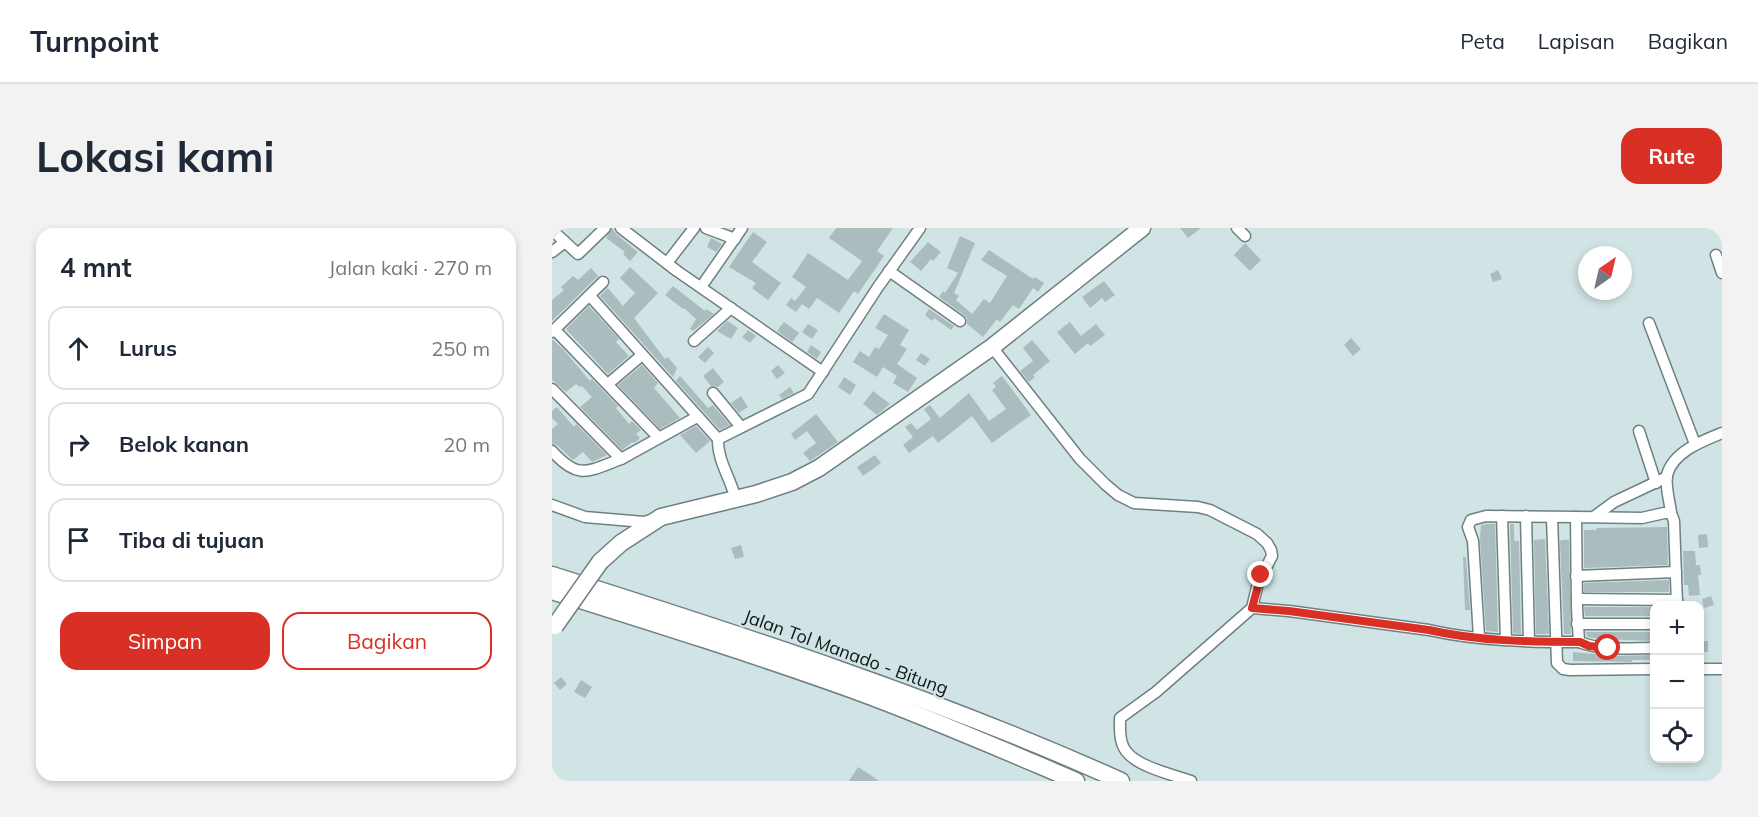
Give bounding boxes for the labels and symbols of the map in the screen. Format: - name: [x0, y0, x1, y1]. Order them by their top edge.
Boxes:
- north arrow: [1578, 246, 1632, 300]
- route end: [1247, 561, 1273, 587]
- street label: Jalan Tol Manado - Bitung: [740, 604, 952, 700]
- route start: [1594, 634, 1620, 660]

